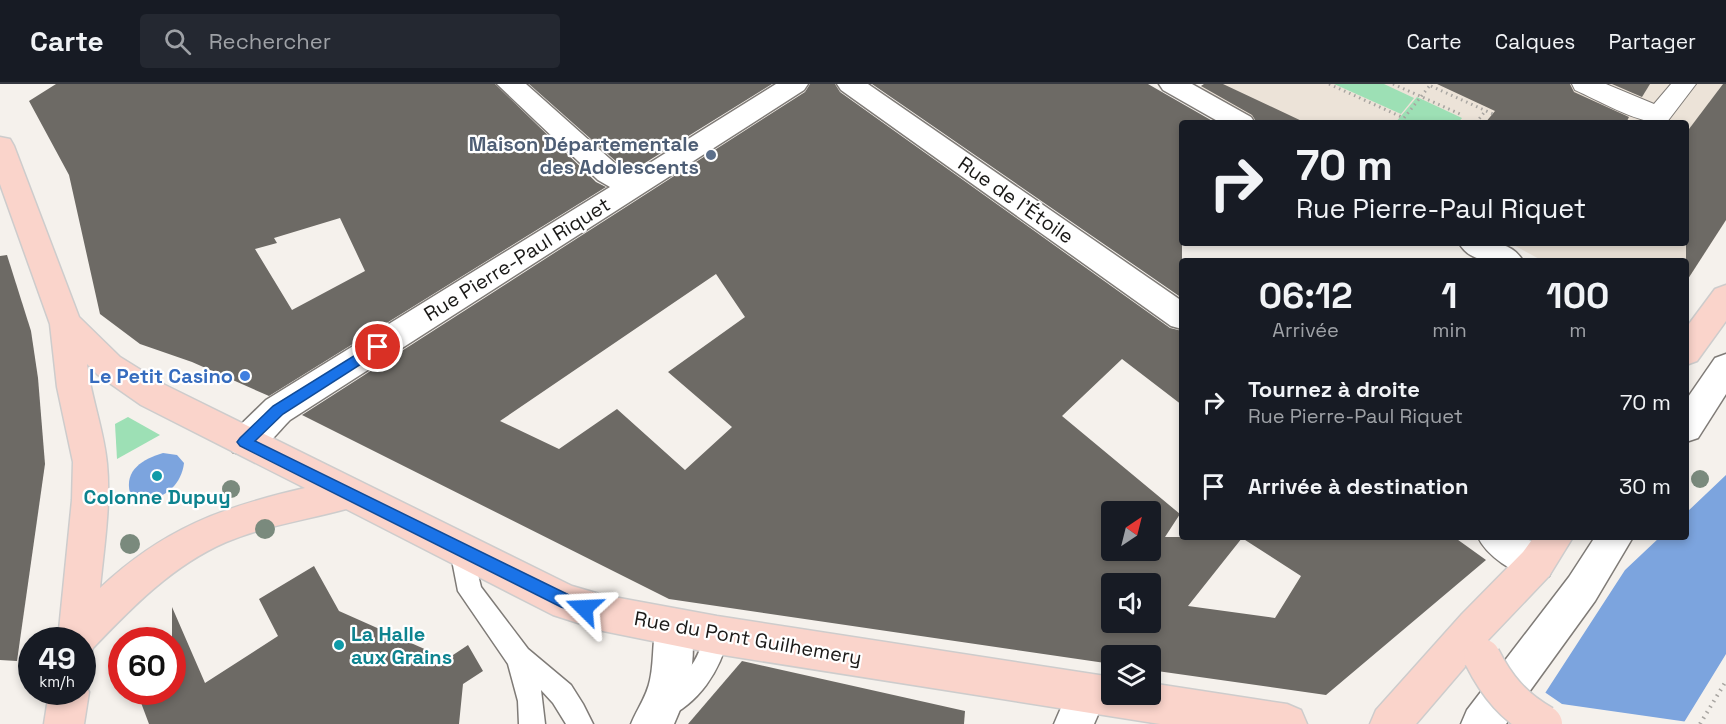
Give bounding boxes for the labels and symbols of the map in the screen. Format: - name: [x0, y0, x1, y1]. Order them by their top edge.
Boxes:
- place label: Maison Départementale des Adolescents: [469, 131, 699, 180]
- marker: Maison Départementale des Adolescents: [704, 148, 718, 162]
- street label: Rue de l'Étoile: [953, 150, 1079, 250]
- street label: Rue Pierre-Paul Riquet: [419, 191, 615, 327]
- pin: [352, 321, 403, 372]
- place label: Le Petit Casino: [89, 363, 233, 389]
- marker: Le Petit Casino: [238, 369, 252, 383]
- marker: Colonne Dupuy: [150, 469, 164, 483]
- place label: Colonne Dupuy: [84, 484, 230, 510]
- north arrow: [1101, 501, 1161, 561]
- position arrow: [552, 576, 616, 640]
- street label: Rue du Pont Guilhemery: [632, 605, 864, 671]
- place label: La Halle aux Grains: [351, 621, 452, 670]
- speed limit sign: 60: [108, 627, 186, 705]
- marker: La Halle aux Grains: [332, 638, 346, 652]

